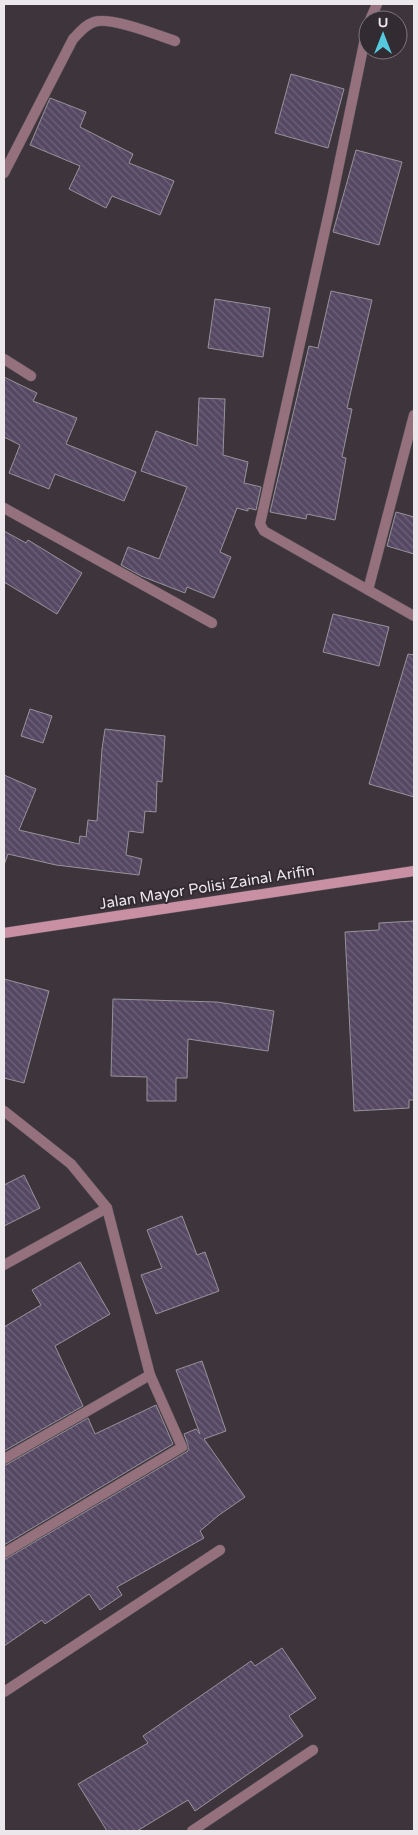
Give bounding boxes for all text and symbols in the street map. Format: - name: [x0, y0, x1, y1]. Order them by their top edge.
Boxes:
- north arrow: [358, 10, 408, 60]
- text: U: [378, 14, 388, 31]
- street label: Jalan Mayor Polisi Zainal Arifin: [98, 861, 316, 913]

